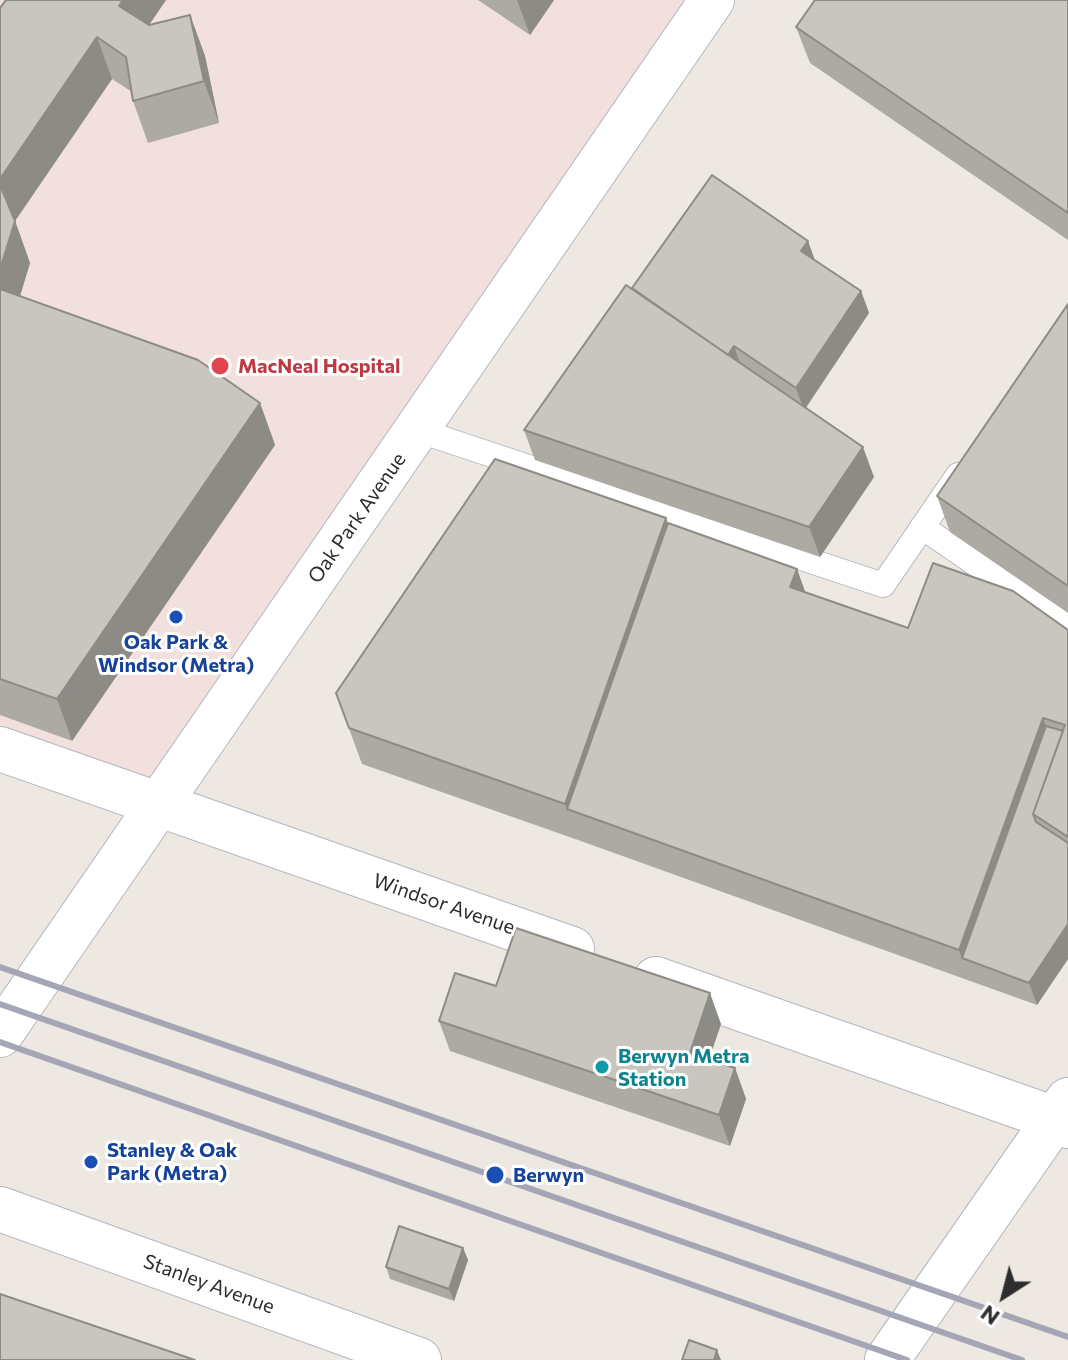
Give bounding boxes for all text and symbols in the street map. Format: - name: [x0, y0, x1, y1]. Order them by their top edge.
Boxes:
- place label: MacNeal Hospital: [238, 354, 401, 378]
- marker: MacNeal Hospital: [209, 355, 231, 377]
- street label: Oak Park Avenue: [303, 448, 411, 588]
- marker: Oak Park & Windsor (Metra): [167, 608, 185, 626]
- place label: Oak Park & Windsor (Metra): [98, 630, 254, 677]
- street label: Windsor Avenue: [370, 869, 518, 939]
- place label: Berwyn Metra Station: [618, 1044, 750, 1091]
- marker: Berwyn Metra Station: [593, 1058, 611, 1076]
- place label: Stanley & Oak Park (Metra): [107, 1138, 237, 1185]
- marker: Stanley & Oak Park (Metra): [82, 1153, 100, 1171]
- place label: Berwyn: [513, 1163, 584, 1187]
- marker: Berwyn: [484, 1164, 506, 1186]
- street label: Stanley Avenue: [140, 1249, 278, 1319]
- north arrow: [964, 1256, 1044, 1336]
- text: N: [975, 1300, 1004, 1332]

